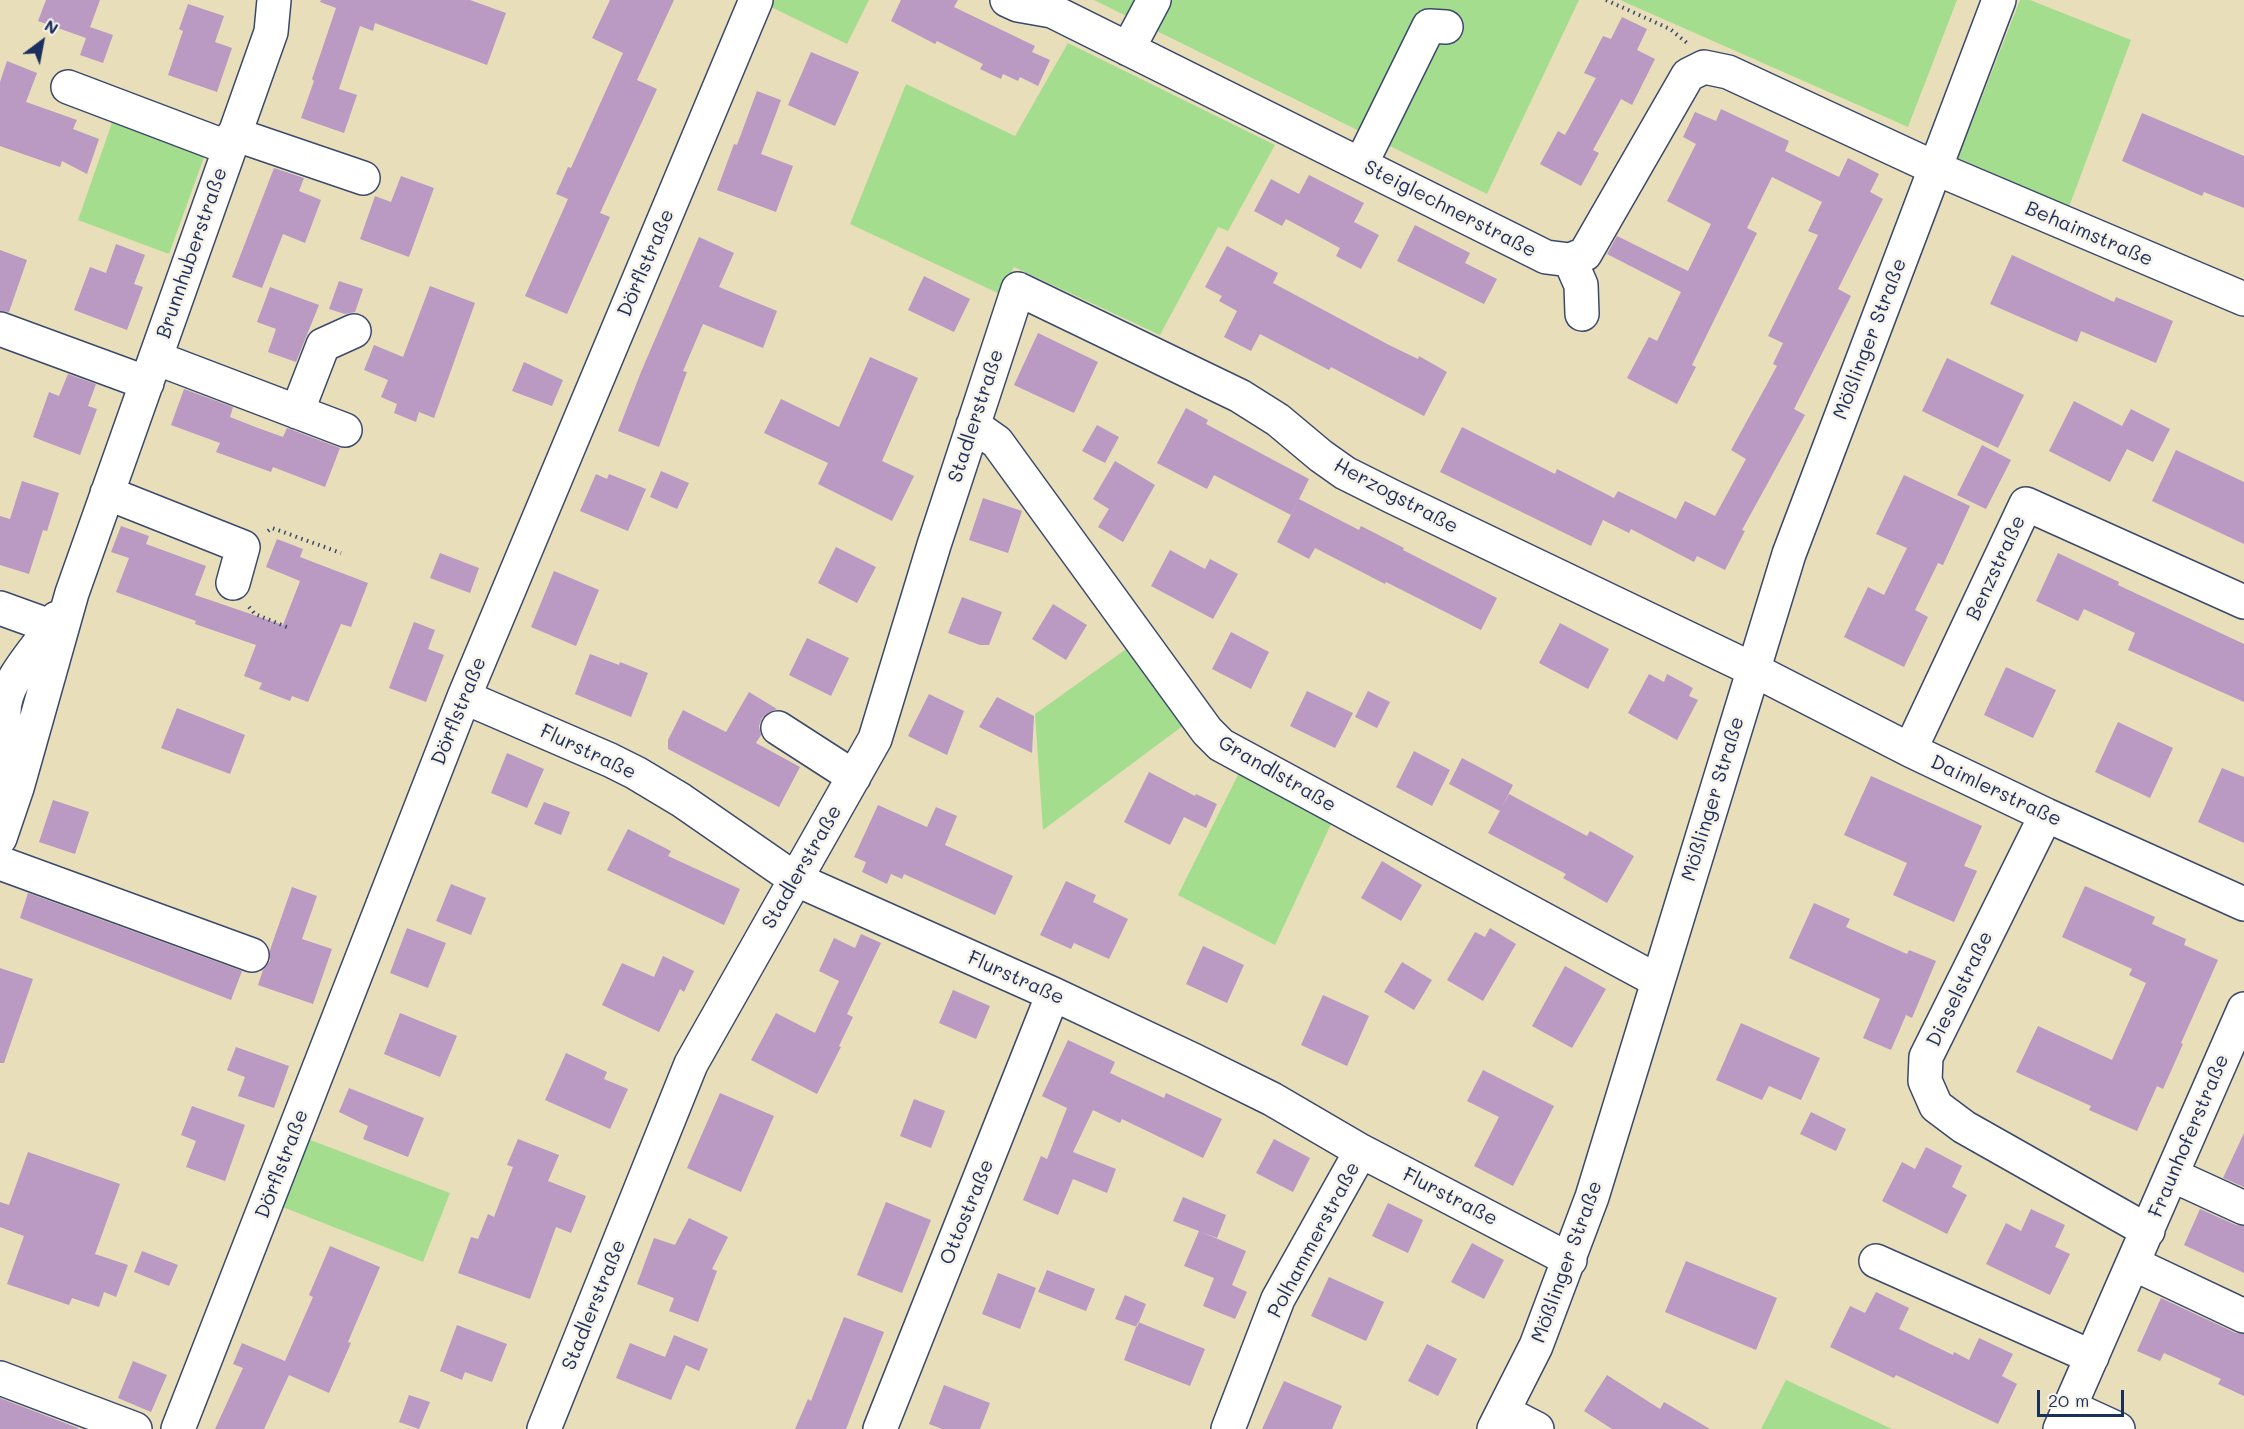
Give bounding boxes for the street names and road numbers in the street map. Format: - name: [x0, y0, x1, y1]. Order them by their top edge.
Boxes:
- street label: Steiglechnerstraße: [1360, 155, 1540, 263]
- street label: Brunnhuberstraße: [152, 164, 232, 342]
- street label: Behaimstraße: [2021, 196, 2157, 272]
- street label: Dörflstraße: [613, 206, 679, 320]
- street label: Mößlinger Straße: [1828, 255, 1912, 423]
- street label: Stadlerstraße: [943, 346, 1009, 486]
- street label: Herzogstraße: [1330, 453, 1462, 539]
- street label: Benzstraße: [1961, 512, 2031, 624]
- street label: Dörflstraße: [426, 653, 492, 769]
- street label: Mößlinger Straße: [1677, 714, 1749, 884]
- street label: Flurstraße: [536, 719, 640, 785]
- street label: Grandlstraße: [1214, 731, 1340, 817]
- street label: Daimlerstraße: [1927, 750, 2065, 832]
- street label: Stadlerstraße: [757, 801, 847, 933]
- street label: Dieselstraße: [1922, 927, 1998, 1051]
- street label: Flurstraße: [964, 946, 1068, 1010]
- street label: Fraunhoferstraße: [2144, 1051, 2234, 1221]
- street label: Dörflstraße: [250, 1106, 314, 1222]
- street label: Ottostraße: [935, 1156, 999, 1268]
- street label: Polhammerstraße: [1263, 1158, 1365, 1322]
- street label: Flurstraße: [1399, 1163, 1501, 1231]
- street label: Mößlinger Straße: [1527, 1178, 1607, 1346]
- street label: Stadlerstraße: [557, 1236, 631, 1374]

